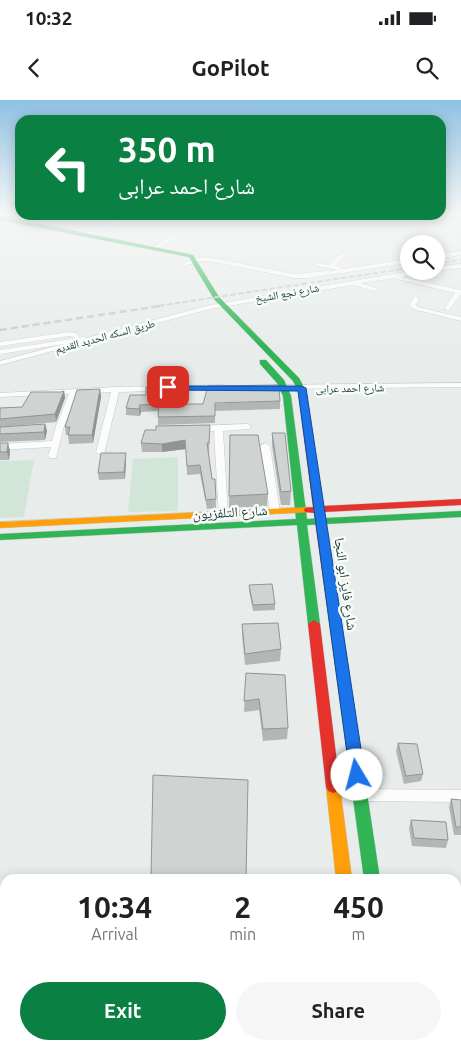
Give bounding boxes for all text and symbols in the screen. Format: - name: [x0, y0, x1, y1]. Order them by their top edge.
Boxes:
- text: 10:32: [25, 7, 73, 29]
- icon: back: [20, 54, 48, 82]
- icon: search: [413, 54, 441, 82]
- text: GoPilot: [192, 55, 269, 80]
- text: 350 m: [118, 129, 216, 169]
- icon: left: [35, 135, 100, 200]
- text: شارع احمد عرابى: [118, 173, 255, 198]
- map controls: [400, 235, 445, 280]
- button: search: [400, 235, 445, 280]
- street label: شارع نجع الشيخ: [254, 281, 320, 306]
- street label: طريق السكه الحديد القديم: [54, 317, 157, 357]
- pin: [147, 366, 189, 408]
- icon: arrive: [154, 373, 182, 401]
- street label: شارع احمد عرابى: [316, 381, 384, 396]
- street label: شارع التلفزيون: [192, 502, 268, 524]
- street label: شارع فايز ابو النجا: [330, 537, 360, 631]
- position arrow: [330, 748, 382, 800]
- text: 10:34: [77, 890, 152, 924]
- text: 2: [234, 890, 251, 924]
- text: 450: [333, 890, 384, 924]
- text: Arrival: [91, 925, 138, 943]
- text: min: [229, 925, 256, 943]
- text: m: [352, 925, 365, 943]
- button: Exit: [20, 982, 226, 1040]
- button: Share: [236, 982, 441, 1040]

